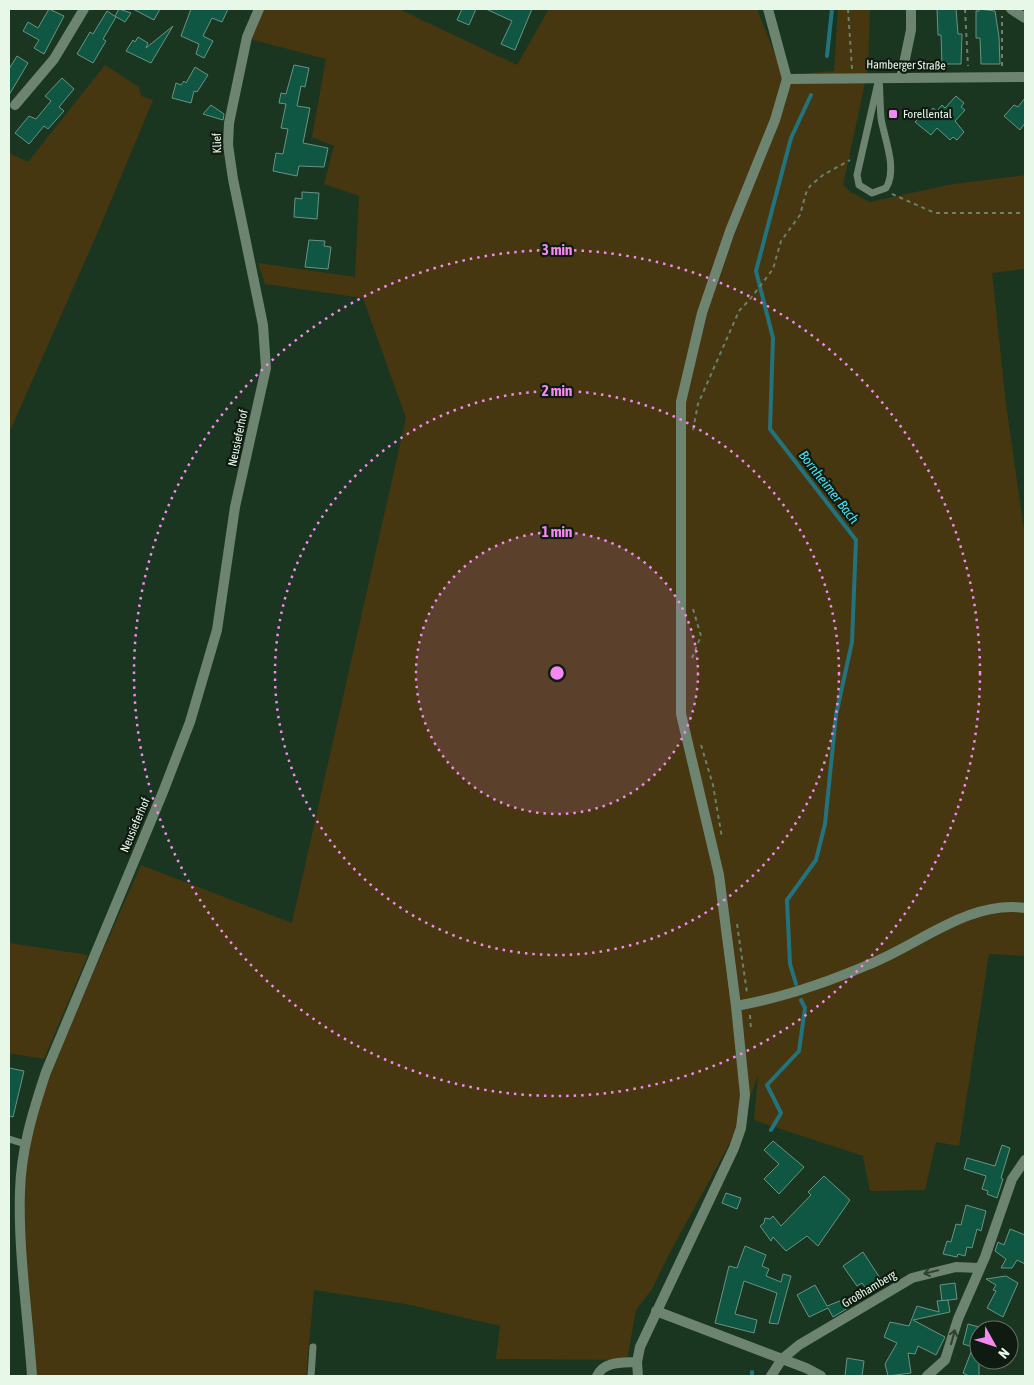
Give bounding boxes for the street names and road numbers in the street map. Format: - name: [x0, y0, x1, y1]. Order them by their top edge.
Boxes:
- street label: Hamberger Straße: [866, 57, 946, 73]
- street label: Klief: [210, 132, 224, 154]
- street label: Neusieferhof: [225, 408, 251, 468]
- street label: Neusieferhof: [117, 795, 153, 854]
- street label: Großhamberg: [839, 1267, 899, 1311]

